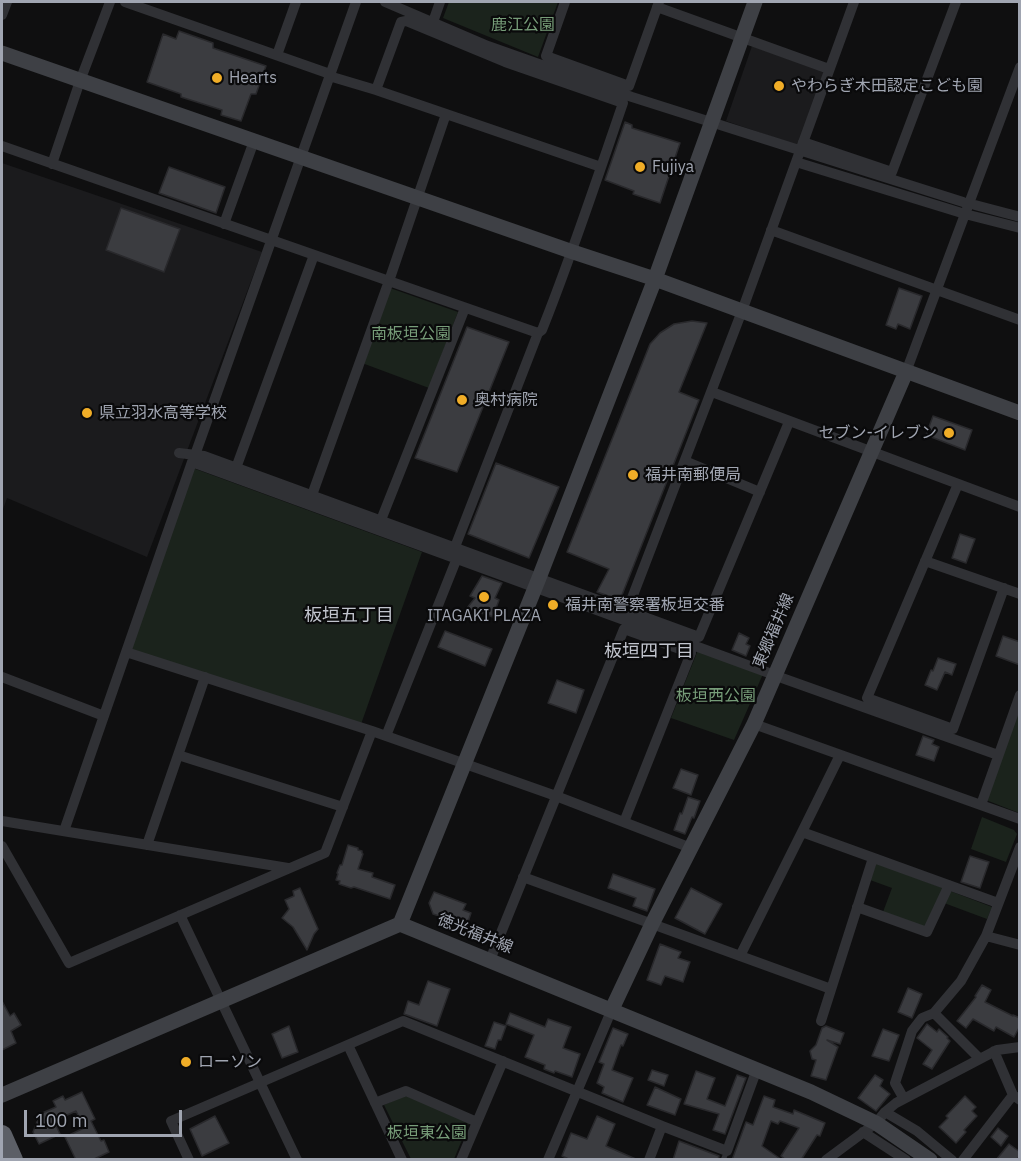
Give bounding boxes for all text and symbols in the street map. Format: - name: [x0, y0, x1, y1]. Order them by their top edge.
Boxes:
- park label: 鹿江公園: [491, 15, 555, 35]
- place label: Hearts: [229, 68, 277, 88]
- marker: Hearts: [210, 71, 224, 85]
- place label: やわらぎ木田認定こども園: [791, 76, 983, 96]
- marker: やわらぎ木田認定こども園: [772, 79, 786, 93]
- place label: Fujiya: [652, 157, 694, 177]
- marker: Fujiya: [633, 160, 647, 174]
- park label: 南板垣公園: [371, 324, 451, 344]
- place label: 奥村病院: [474, 390, 538, 410]
- marker: 奥村病院: [455, 393, 469, 407]
- place label: 県立羽水高等学校: [99, 403, 227, 423]
- marker: 県立羽水高等学校: [80, 406, 94, 420]
- place label: セブン-イレブン: [819, 423, 937, 443]
- marker: セブン-イレブン: [942, 426, 956, 440]
- place label: 福井南郵便局: [645, 465, 741, 485]
- marker: 福井南郵便局: [626, 468, 640, 482]
- marker: ITAGAKI PLAZA: [477, 590, 491, 604]
- street label: 東郷福井線: [750, 590, 798, 672]
- place label: 福井南警察署板垣交番: [565, 595, 725, 615]
- marker: 福井南警察署板垣交番: [546, 598, 560, 612]
- district label: 板垣五丁目: [304, 605, 394, 627]
- place label: ITAGAKI PLAZA: [427, 606, 541, 626]
- district label: 板垣四丁目: [604, 641, 694, 663]
- park label: 板垣西公園: [676, 686, 756, 706]
- street label: 徳光福井線: [434, 910, 516, 958]
- place label: ローソン: [198, 1052, 262, 1072]
- marker: ローソン: [179, 1055, 193, 1069]
- scale bar: [27, 1098, 184, 1136]
- text: 100 m: [35, 1109, 87, 1132]
- park label: 板垣東公園: [387, 1123, 467, 1143]

